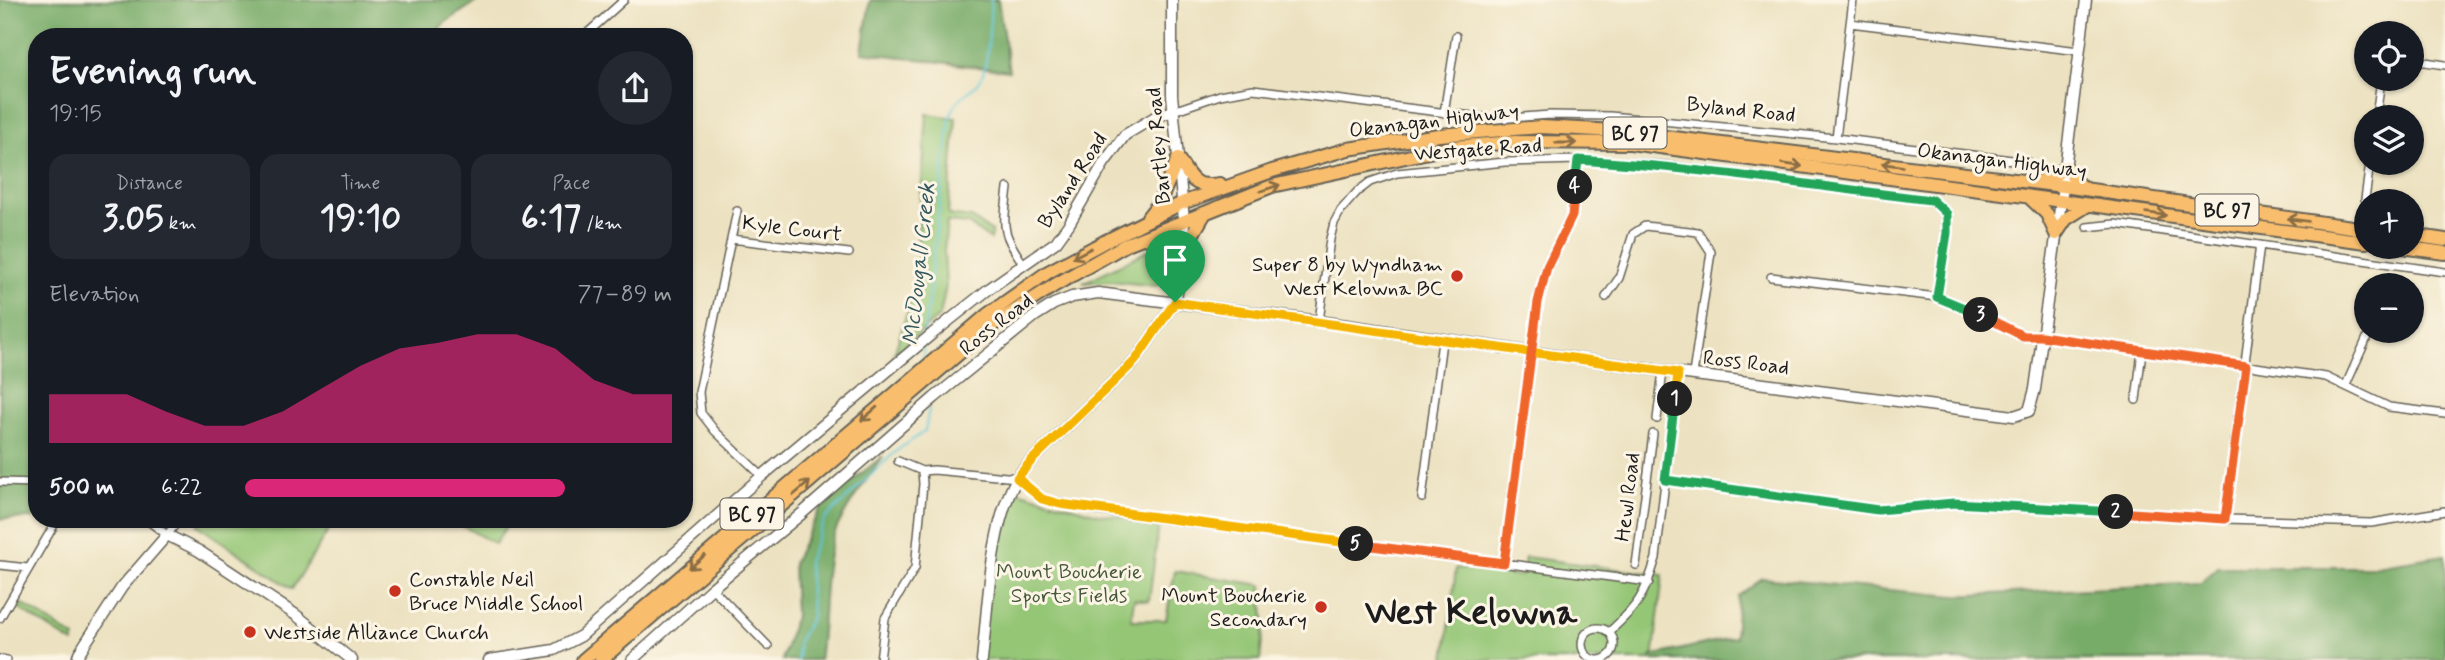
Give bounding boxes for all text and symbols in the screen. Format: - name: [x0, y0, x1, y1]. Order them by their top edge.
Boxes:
- map controls: [2354, 21, 2424, 343]
- button: locate: [2354, 21, 2424, 91]
- text: Evening run: [49, 48, 256, 97]
- button: share: [598, 51, 672, 125]
- street label: Bartley Road: [1140, 86, 1178, 206]
- street label: Byland Road: [1685, 90, 1797, 130]
- street label: Okanagan Highway: [1348, 97, 1521, 146]
- text: 19:15: [49, 99, 102, 129]
- button: layers: [2354, 105, 2424, 175]
- road number: BC 97: [1604, 118, 1666, 148]
- street label: Byland Road: [1031, 127, 1114, 234]
- street label: Westgate Road: [1413, 132, 1543, 168]
- one-way arrow: [1554, 136, 1577, 150]
- street label: Okanagan Highway: [1915, 137, 2088, 186]
- one-way arrow: [1780, 159, 1803, 172]
- one-way arrow: [1881, 159, 1904, 172]
- pin: 4: [1558, 170, 1592, 204]
- text: Distance: [116, 171, 183, 196]
- text: Time: [341, 171, 380, 196]
- text: Pace: [553, 171, 590, 196]
- text: 4: [1569, 174, 1580, 199]
- one-way arrow: [1258, 181, 1280, 193]
- water label: McDougall Creek: [897, 182, 943, 347]
- button: +: [2354, 189, 2424, 259]
- road number: BC 97: [2196, 194, 2258, 226]
- text: 3.05: [102, 196, 164, 242]
- text: 19:10: [320, 196, 401, 242]
- text: 6:17: [521, 196, 581, 242]
- one-way arrow: [2144, 207, 2167, 220]
- street label: Kyle Court: [741, 209, 843, 249]
- text: km: [164, 211, 197, 236]
- text: /km: [581, 211, 622, 236]
- one-way arrow: [2287, 214, 2310, 227]
- pin: [1145, 230, 1205, 302]
- icon: arrive: [1156, 241, 1194, 279]
- one-way arrow: [1072, 247, 1093, 261]
- place label: Super 8 by Wyndham West Kelowna BC: [1252, 251, 1443, 303]
- marker: Super 8 by Wyndham West Kelowna BC: [1449, 268, 1465, 284]
- button: −: [2354, 273, 2424, 343]
- text: Elevation: [49, 280, 140, 310]
- text: 77–89 m: [578, 280, 672, 310]
- street label: Ross Road: [954, 287, 1039, 362]
- pin: 3: [1964, 298, 1998, 332]
- text: 3: [1976, 302, 1985, 327]
- street label: Ross Road: [1701, 344, 1791, 382]
- pin: 1: [1658, 382, 1692, 416]
- text: 1: [1670, 386, 1679, 411]
- one-way arrow: [860, 406, 878, 422]
- street label: Hewl Road: [1609, 451, 1647, 543]
- text: 500 m: [49, 473, 114, 503]
- text: 6:22: [161, 473, 202, 503]
- one-way arrow: [792, 481, 810, 496]
- pin: 2: [2098, 494, 2134, 530]
- road number: BC 97: [720, 499, 784, 530]
- text: 2: [2111, 499, 2120, 524]
- pin: 5: [1338, 526, 1374, 562]
- text: 5: [1350, 531, 1361, 556]
- one-way arrow: [688, 554, 706, 570]
- park label: Mount Boucherie Sports Fields: [996, 558, 1142, 610]
- place label: Constable Neil Bruce Middle School: [409, 566, 583, 618]
- place label: Mount Boucherie Secondary: [1161, 582, 1307, 634]
- marker: Constable Neil Bruce Middle School: [387, 583, 403, 599]
- district label: West Kelowna: [1365, 590, 1578, 636]
- marker: Mount Boucherie Secondary: [1313, 599, 1329, 615]
- place label: Westside Alliance Church: [264, 619, 489, 647]
- marker: Westside Alliance Church: [242, 624, 258, 640]

